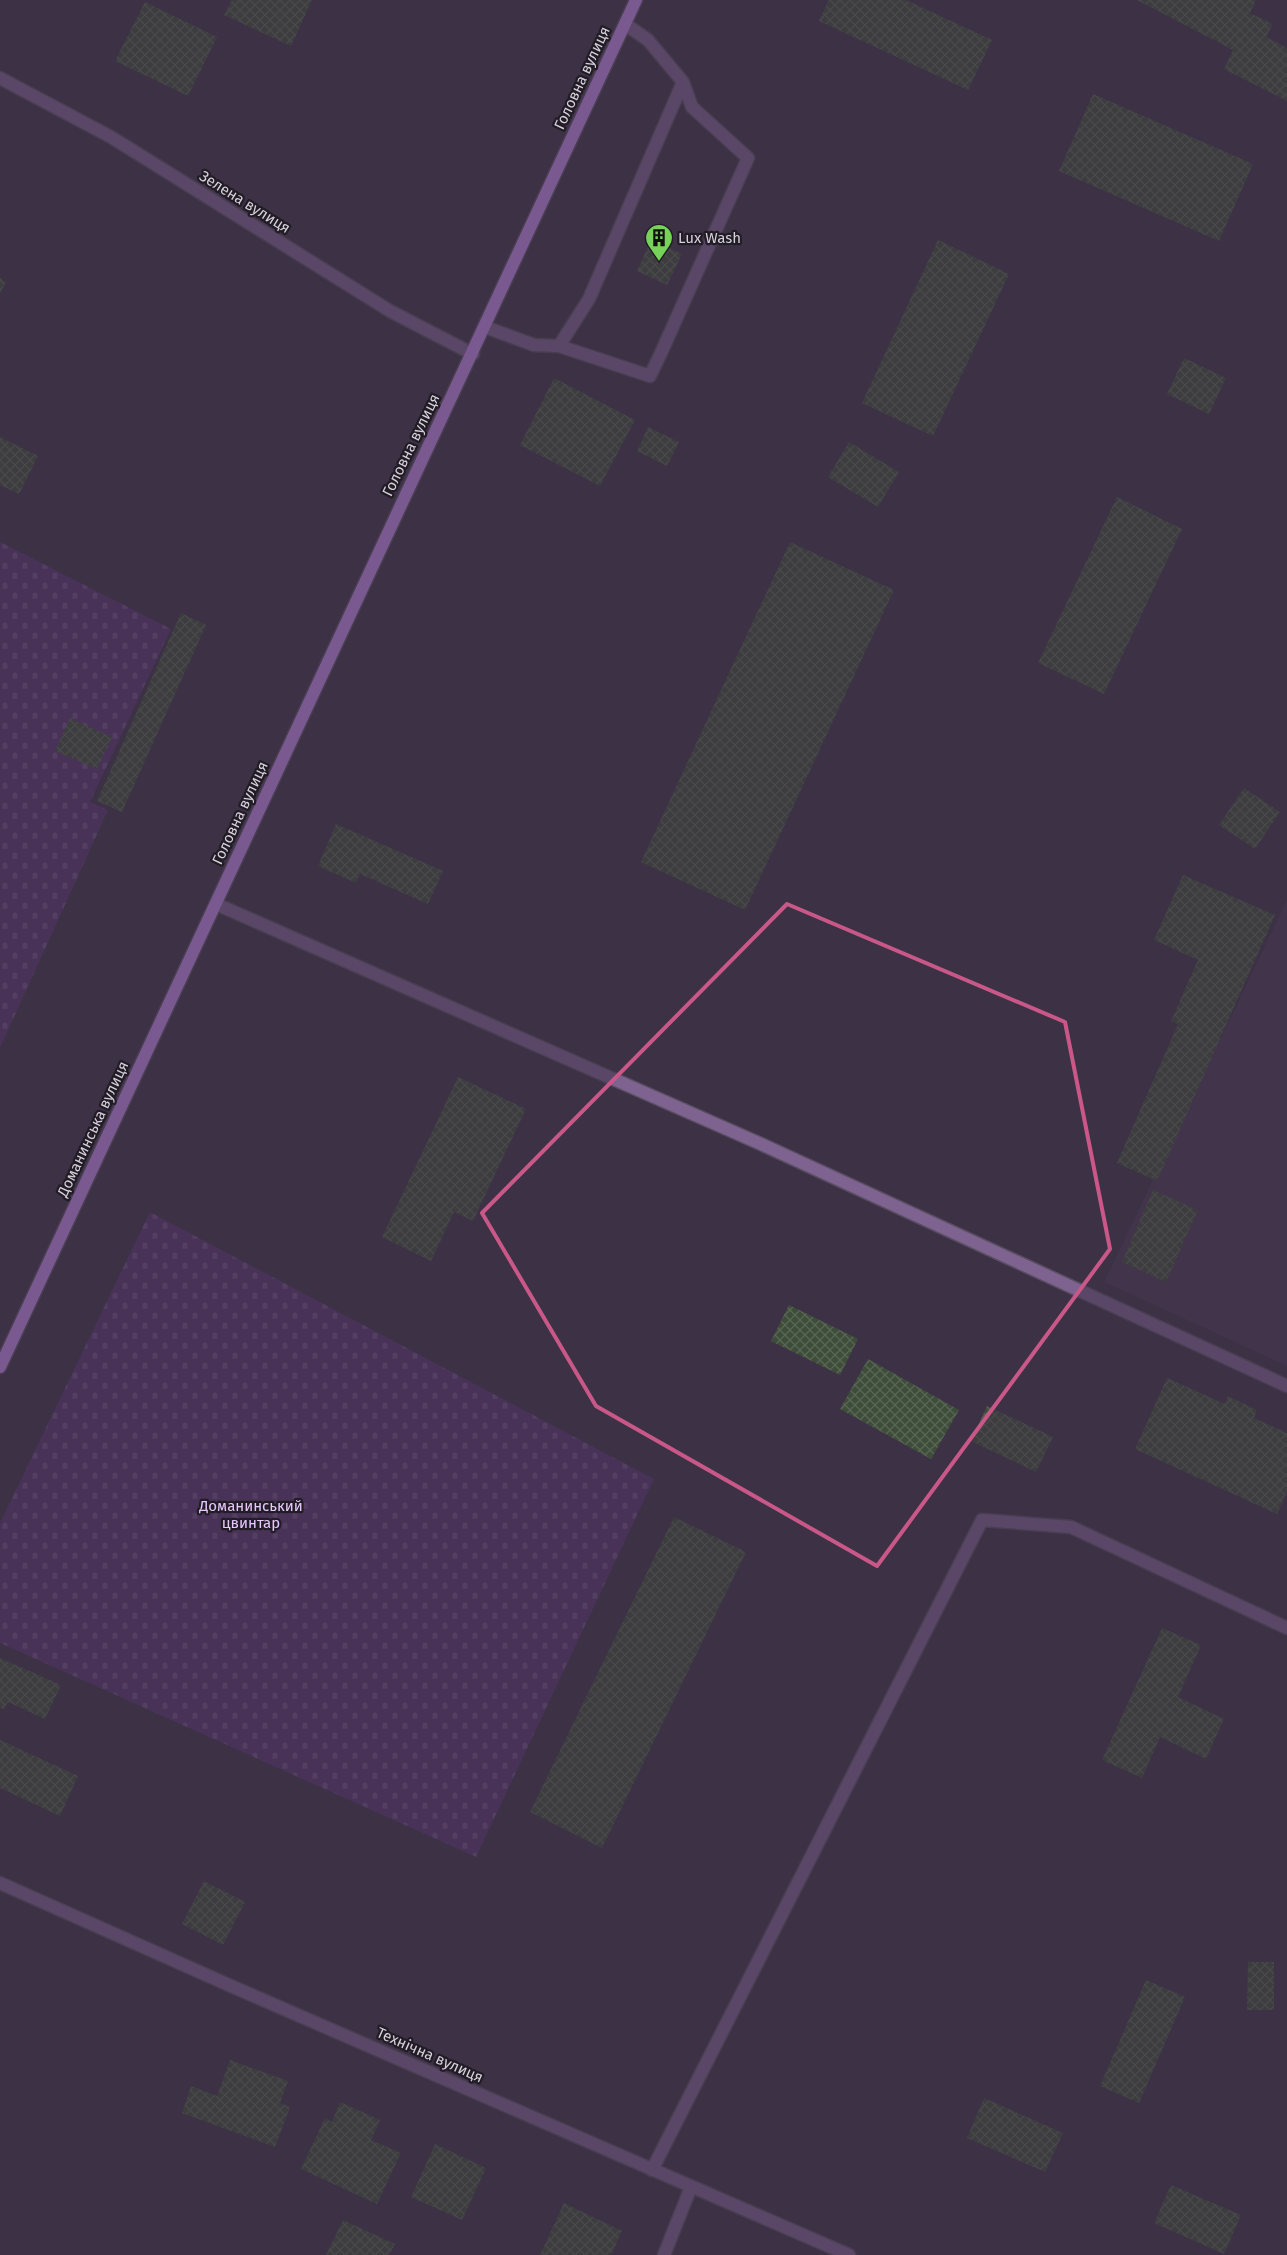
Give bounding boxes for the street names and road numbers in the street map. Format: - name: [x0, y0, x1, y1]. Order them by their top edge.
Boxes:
- street label: Головна вулиця: [550, 24, 614, 132]
- street label: Зелена вулиця: [196, 167, 294, 237]
- street label: Головна вулиця: [378, 391, 444, 499]
- street label: Головна вулиця: [208, 759, 272, 867]
- street label: Доманинська вулиця: [53, 1058, 132, 1201]
- street label: Технічна вулиця: [374, 2023, 486, 2087]

